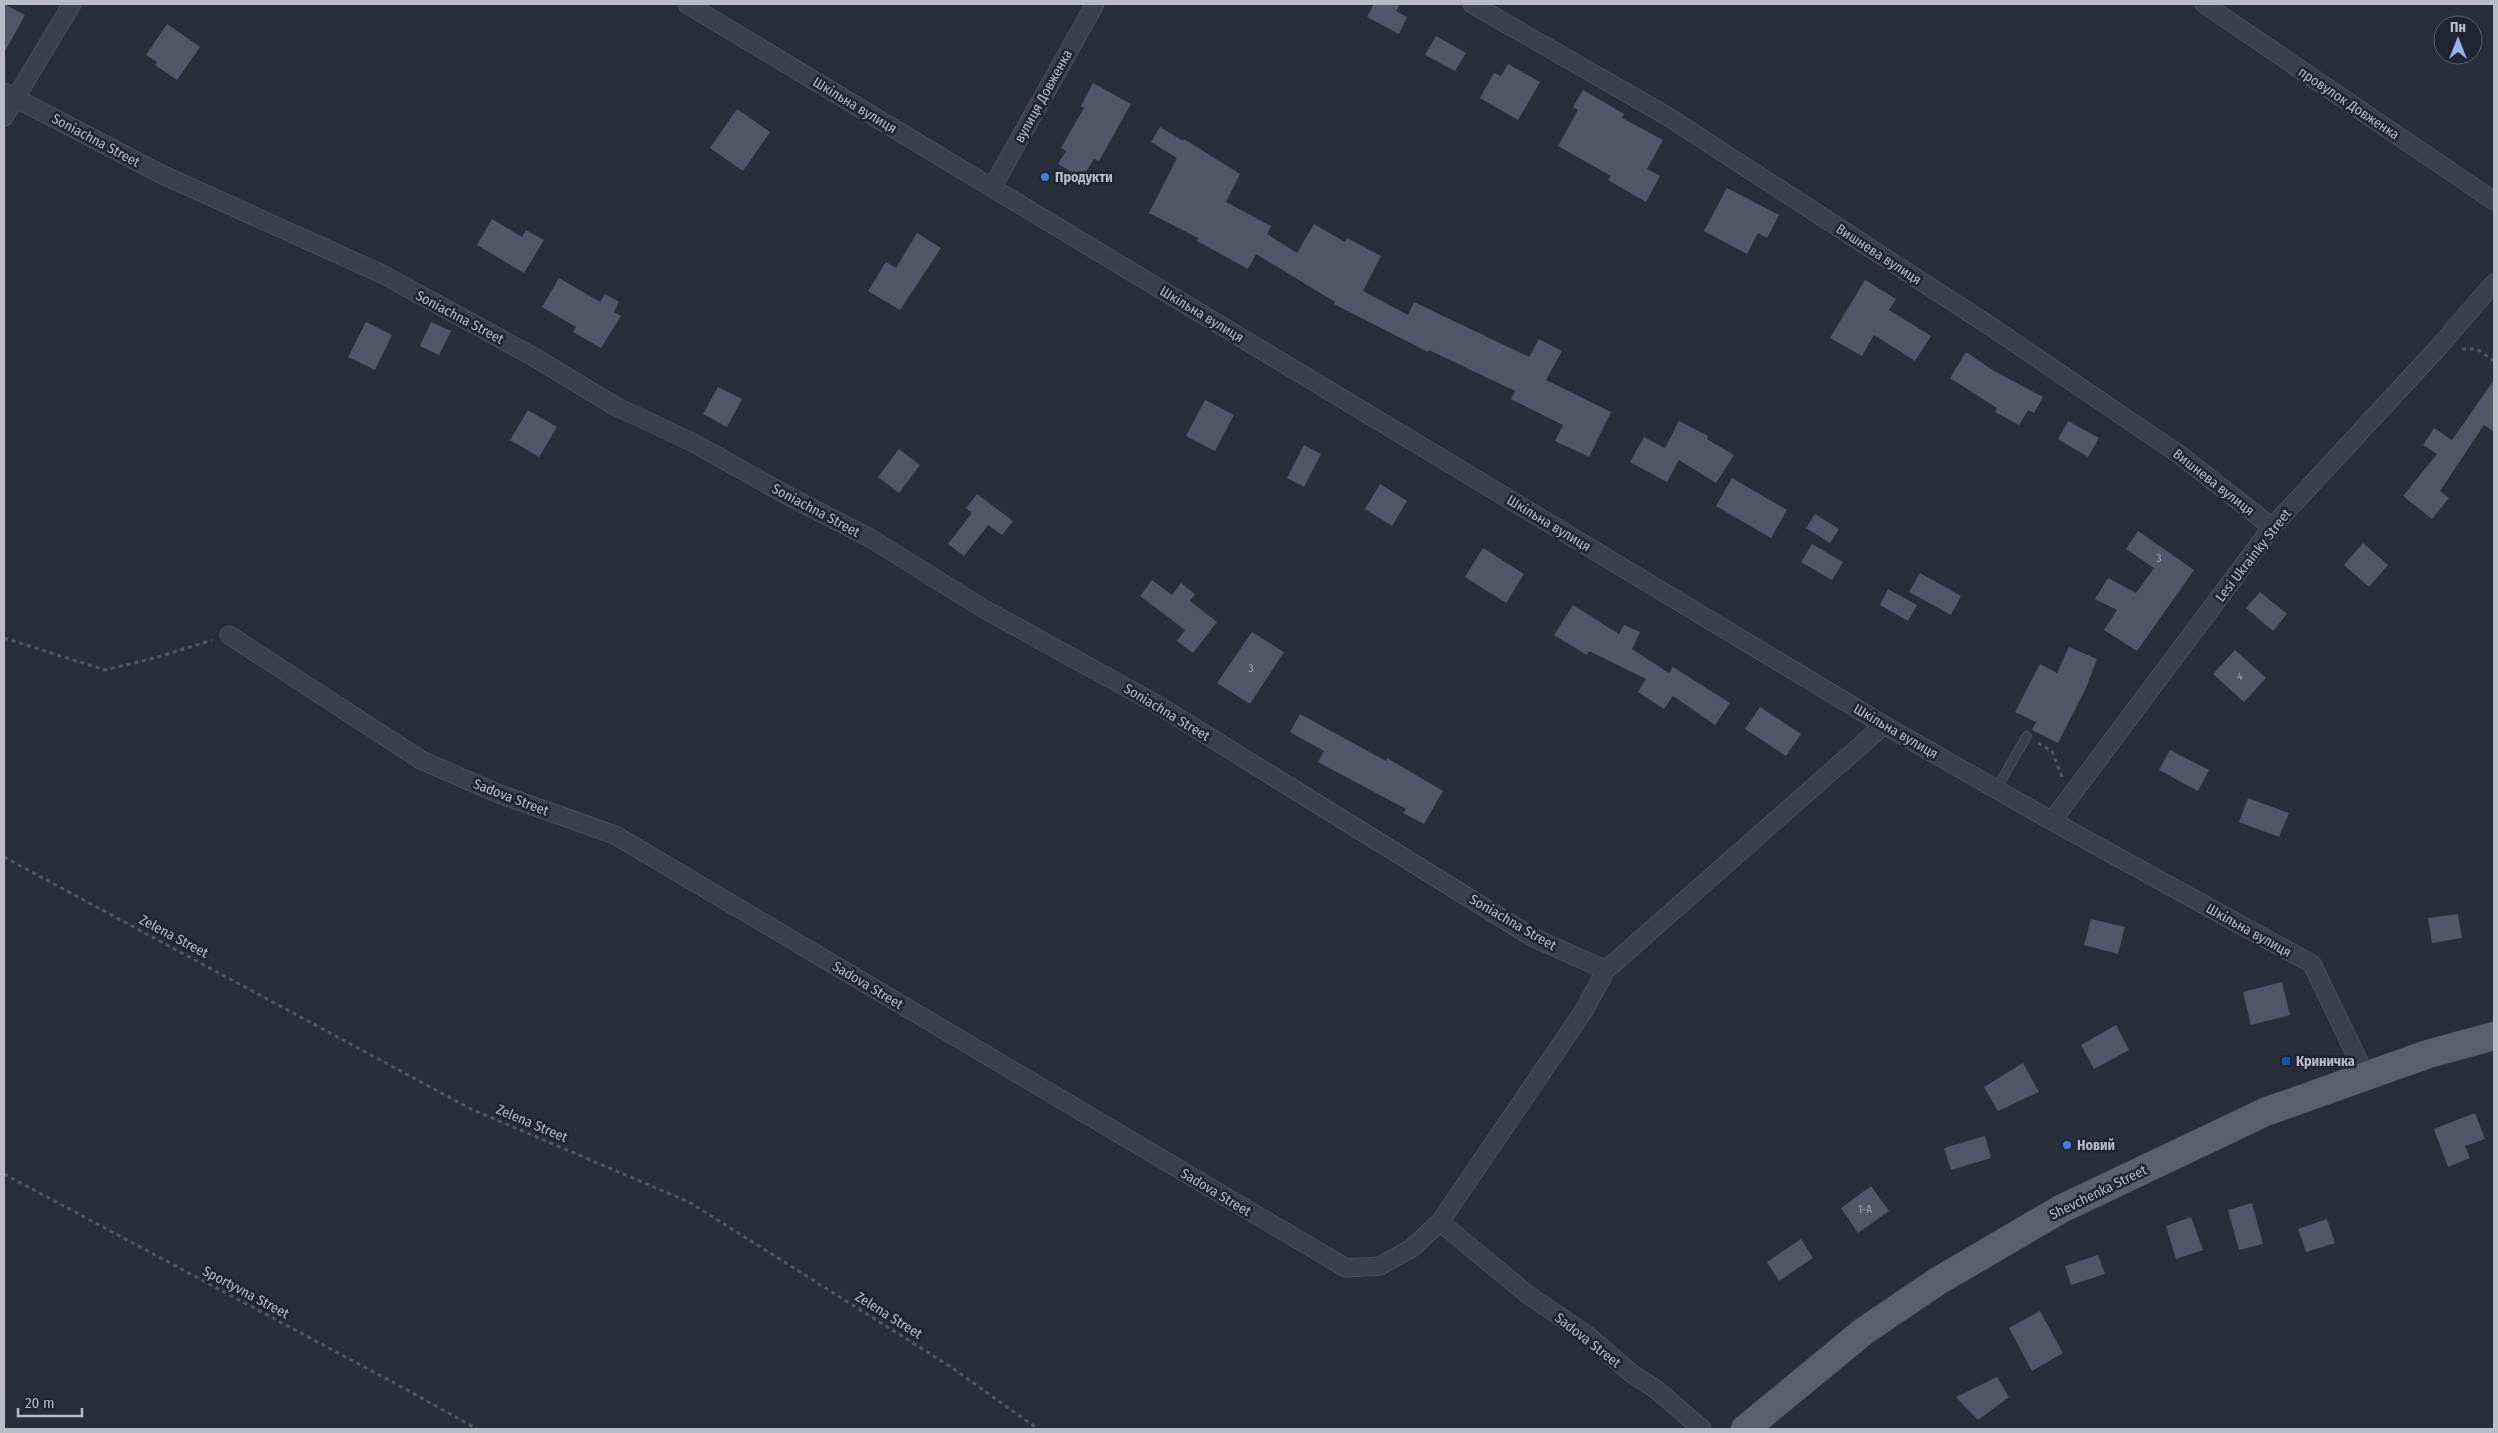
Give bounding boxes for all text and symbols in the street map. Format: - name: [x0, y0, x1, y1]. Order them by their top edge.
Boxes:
- north arrow: [2433, 15, 2483, 65]
- text: Пн: [2450, 19, 2466, 36]
- street label: вулиця Довженка: [1011, 47, 1076, 146]
- street label: провулок Довженка: [2295, 63, 2402, 144]
- street label: Шкільна вулиця: [810, 74, 900, 137]
- street label: Soniachna Street: [49, 110, 143, 171]
- place label: Продукти: [1055, 169, 1113, 186]
- marker: Продукти: [1039, 171, 1051, 183]
- street label: Вишнева вулиця: [1833, 220, 1925, 288]
- street label: Шкільна вулиця: [1157, 283, 1247, 346]
- street label: Soniachna Street: [413, 287, 507, 348]
- street label: Вишнева вулиця: [2170, 445, 2258, 519]
- street label: Soniachna Street: [769, 480, 863, 541]
- street label: Шкільна вулиця: [1504, 492, 1594, 555]
- street label: Lesi Ukrainky Street: [2212, 505, 2295, 605]
- house number: 3: [2157, 552, 2162, 565]
- house number: 3: [1249, 662, 1254, 675]
- house number: 4: [2237, 670, 2243, 683]
- street label: Soniachna Street: [1121, 680, 1213, 745]
- street label: Шкільна вулиця: [1850, 700, 1941, 763]
- street label: Sadova Street: [471, 775, 551, 820]
- street label: Soniachna Street: [1466, 891, 1560, 954]
- street label: Шкільна вулиця: [2203, 900, 2294, 961]
- street label: Zelena Street: [136, 911, 212, 962]
- street label: Sadova Street: [829, 958, 906, 1013]
- place label: Криничка: [2296, 1053, 2355, 1070]
- marker: Криничка: [2280, 1055, 2292, 1067]
- street label: Zelena Street: [494, 1101, 570, 1146]
- place label: Новий: [2077, 1137, 2115, 1154]
- marker: Новий: [2061, 1139, 2073, 1151]
- street label: Shevchenka Street: [2047, 1161, 2150, 1223]
- street label: Sadova Street: [1177, 1165, 1254, 1220]
- house number: 1-А: [1858, 1203, 1872, 1216]
- street label: Sportyvna Street: [200, 1262, 292, 1323]
- street label: Zelena Street: [852, 1288, 926, 1343]
- street label: Sadova Street: [1551, 1309, 1624, 1372]
- scale bar: [18, 1386, 81, 1418]
- text: 20 m: [25, 1394, 55, 1412]

